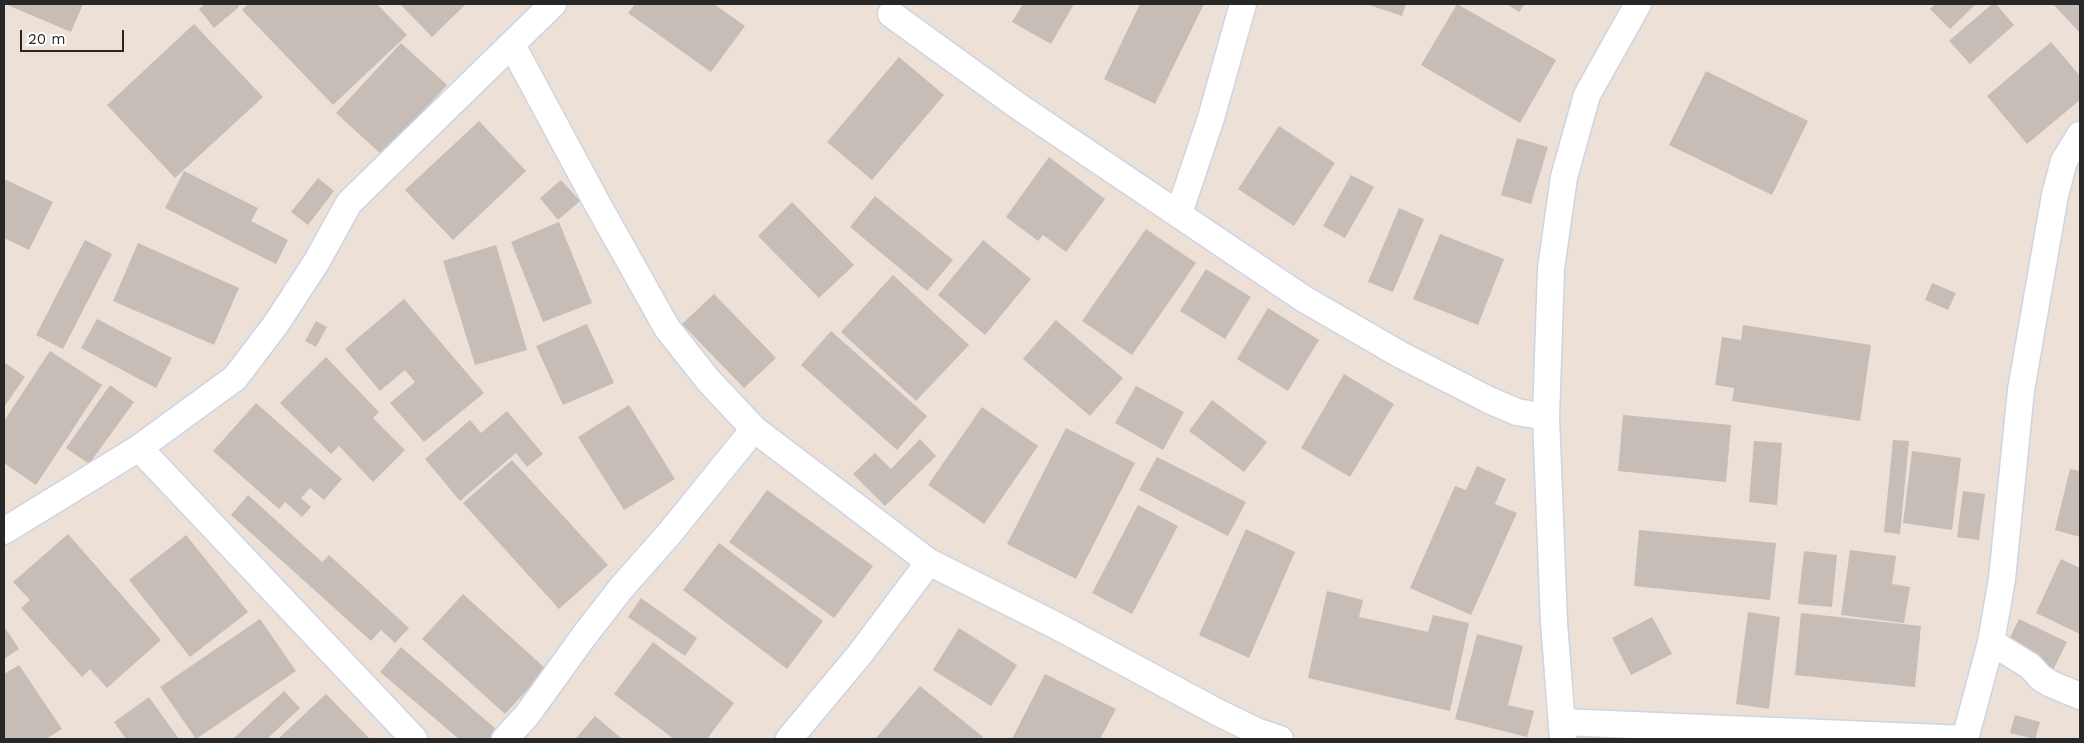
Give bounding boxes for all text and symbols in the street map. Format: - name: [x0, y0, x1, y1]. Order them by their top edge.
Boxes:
- scale bar: [22, 20, 126, 52]
- text: 20 m: [28, 30, 66, 48]

